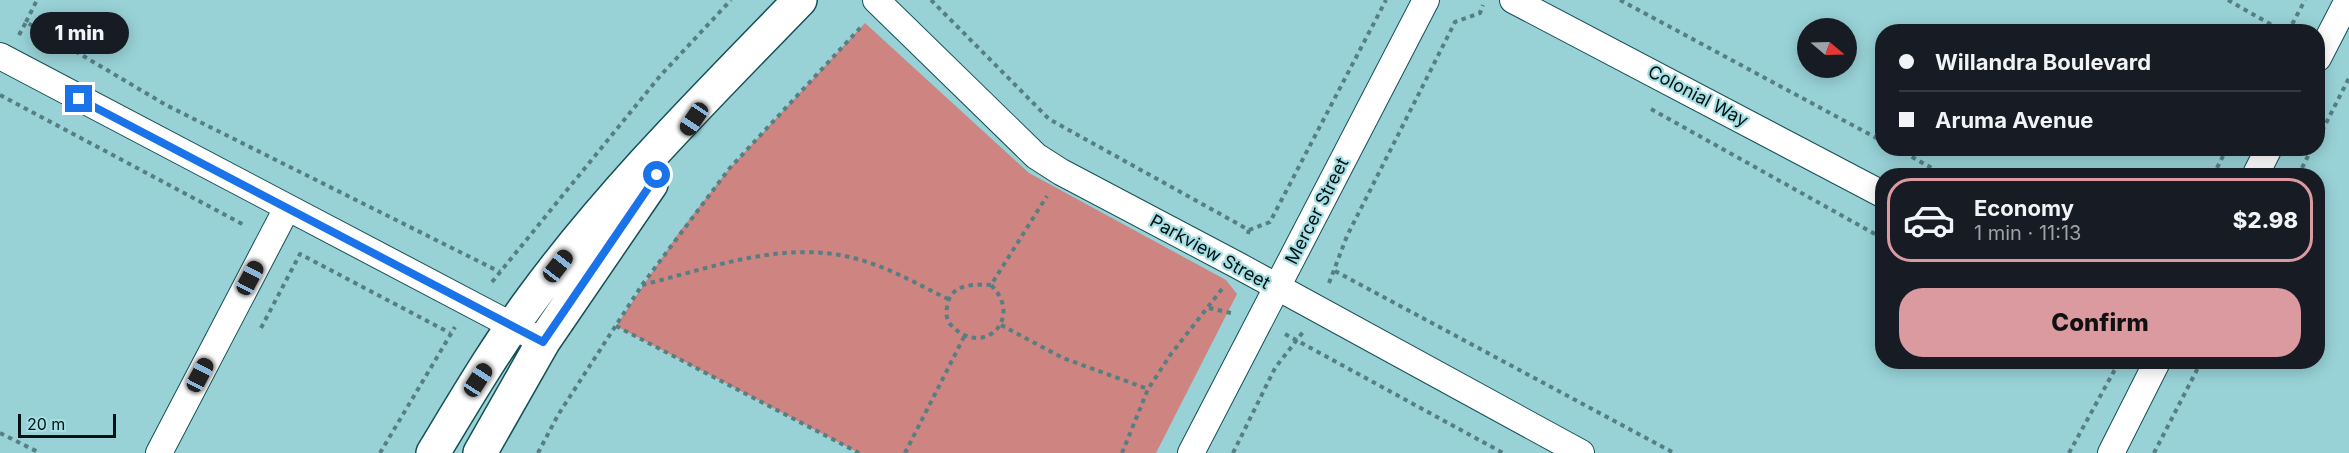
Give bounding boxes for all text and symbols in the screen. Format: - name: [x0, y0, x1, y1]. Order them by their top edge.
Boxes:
- callout: 1 min: [29, 12, 128, 54]
- north arrow: [1797, 18, 1857, 78]
- map controls: [1797, 18, 1857, 78]
- text: 1 min: [54, 21, 105, 45]
- text: Willandra Boulevard: [1935, 49, 2151, 75]
- street label: Colonial Way: [1645, 60, 1752, 131]
- route end: [65, 85, 92, 112]
- car: [676, 99, 712, 139]
- text: Aruma Avenue: [1935, 107, 2093, 133]
- street label: Mercer Street: [1281, 154, 1352, 268]
- route start: [643, 161, 670, 188]
- icon: car: [1902, 193, 1956, 247]
- text: Economy: [1974, 195, 2074, 221]
- text: $2.98: [2233, 207, 2298, 233]
- street label: Parkview Street: [1147, 210, 1274, 293]
- text: 1 min · 11:13: [1974, 221, 2081, 245]
- car: [540, 246, 576, 286]
- car: [234, 258, 266, 298]
- button: Confirm: [1899, 288, 2301, 357]
- car: [184, 355, 216, 395]
- car: [461, 360, 495, 400]
- scale bar: [18, 411, 116, 438]
- text: 20 m: [27, 414, 65, 434]

